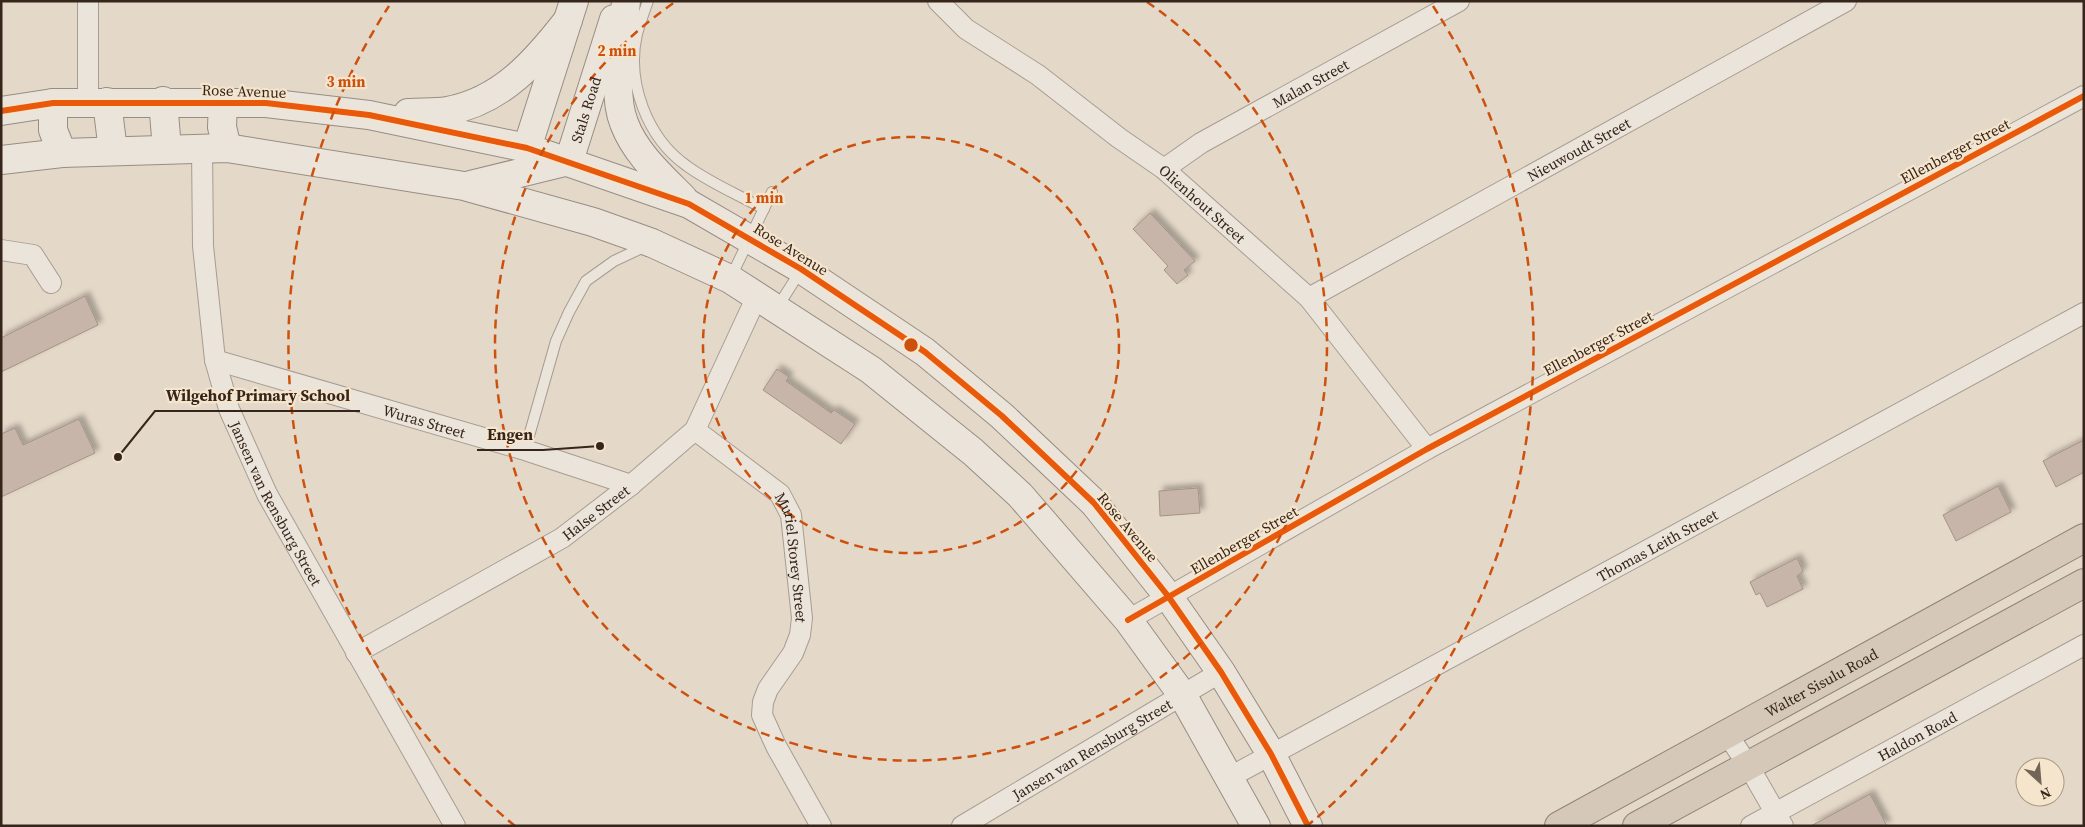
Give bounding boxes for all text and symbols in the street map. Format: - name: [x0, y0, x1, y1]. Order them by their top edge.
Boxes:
- text: 2 min: [598, 40, 636, 61]
- street label: Malan Street: [1268, 53, 1352, 112]
- text: 3 min: [327, 71, 365, 92]
- street label: Stals Road: [565, 73, 606, 145]
- street label: Rose Avenue: [201, 79, 287, 103]
- street label: Nieuwoudt Street: [1523, 112, 1634, 186]
- street label: Ellenberger Street: [1897, 113, 2014, 189]
- street label: Olienhout Street: [1155, 159, 1251, 248]
- text: 1 min: [745, 187, 783, 208]
- street label: Rose Avenue: [749, 218, 833, 281]
- street label: Ellenberger Street: [1540, 305, 1657, 381]
- centre of rings: [902, 336, 920, 354]
- callout: Wilgehof Primary School: [155, 380, 360, 411]
- text: Wilgehof Primary School: [166, 384, 350, 406]
- street label: Wuras Street: [381, 399, 468, 443]
- street label: Jansen van Rensburg Street: [225, 417, 327, 589]
- callout: Engen: [477, 419, 543, 450]
- text: Engen: [487, 423, 533, 445]
- street label: Halse Street: [557, 480, 634, 545]
- street label: Muriel Storey Street: [770, 488, 812, 624]
- street label: Rose Avenue: [1093, 488, 1164, 566]
- street label: Ellenberger Street: [1186, 501, 1302, 579]
- street label: Thomas Leith Street: [1593, 504, 1721, 586]
- street label: Walter Sisulu Road: [1761, 642, 1882, 722]
- street label: Jansen van Rensburg Street: [1007, 693, 1176, 805]
- street label: Haldon Road: [1874, 706, 1961, 766]
- north arrow: [2015, 757, 2065, 807]
- text: N: [2037, 782, 2055, 805]

